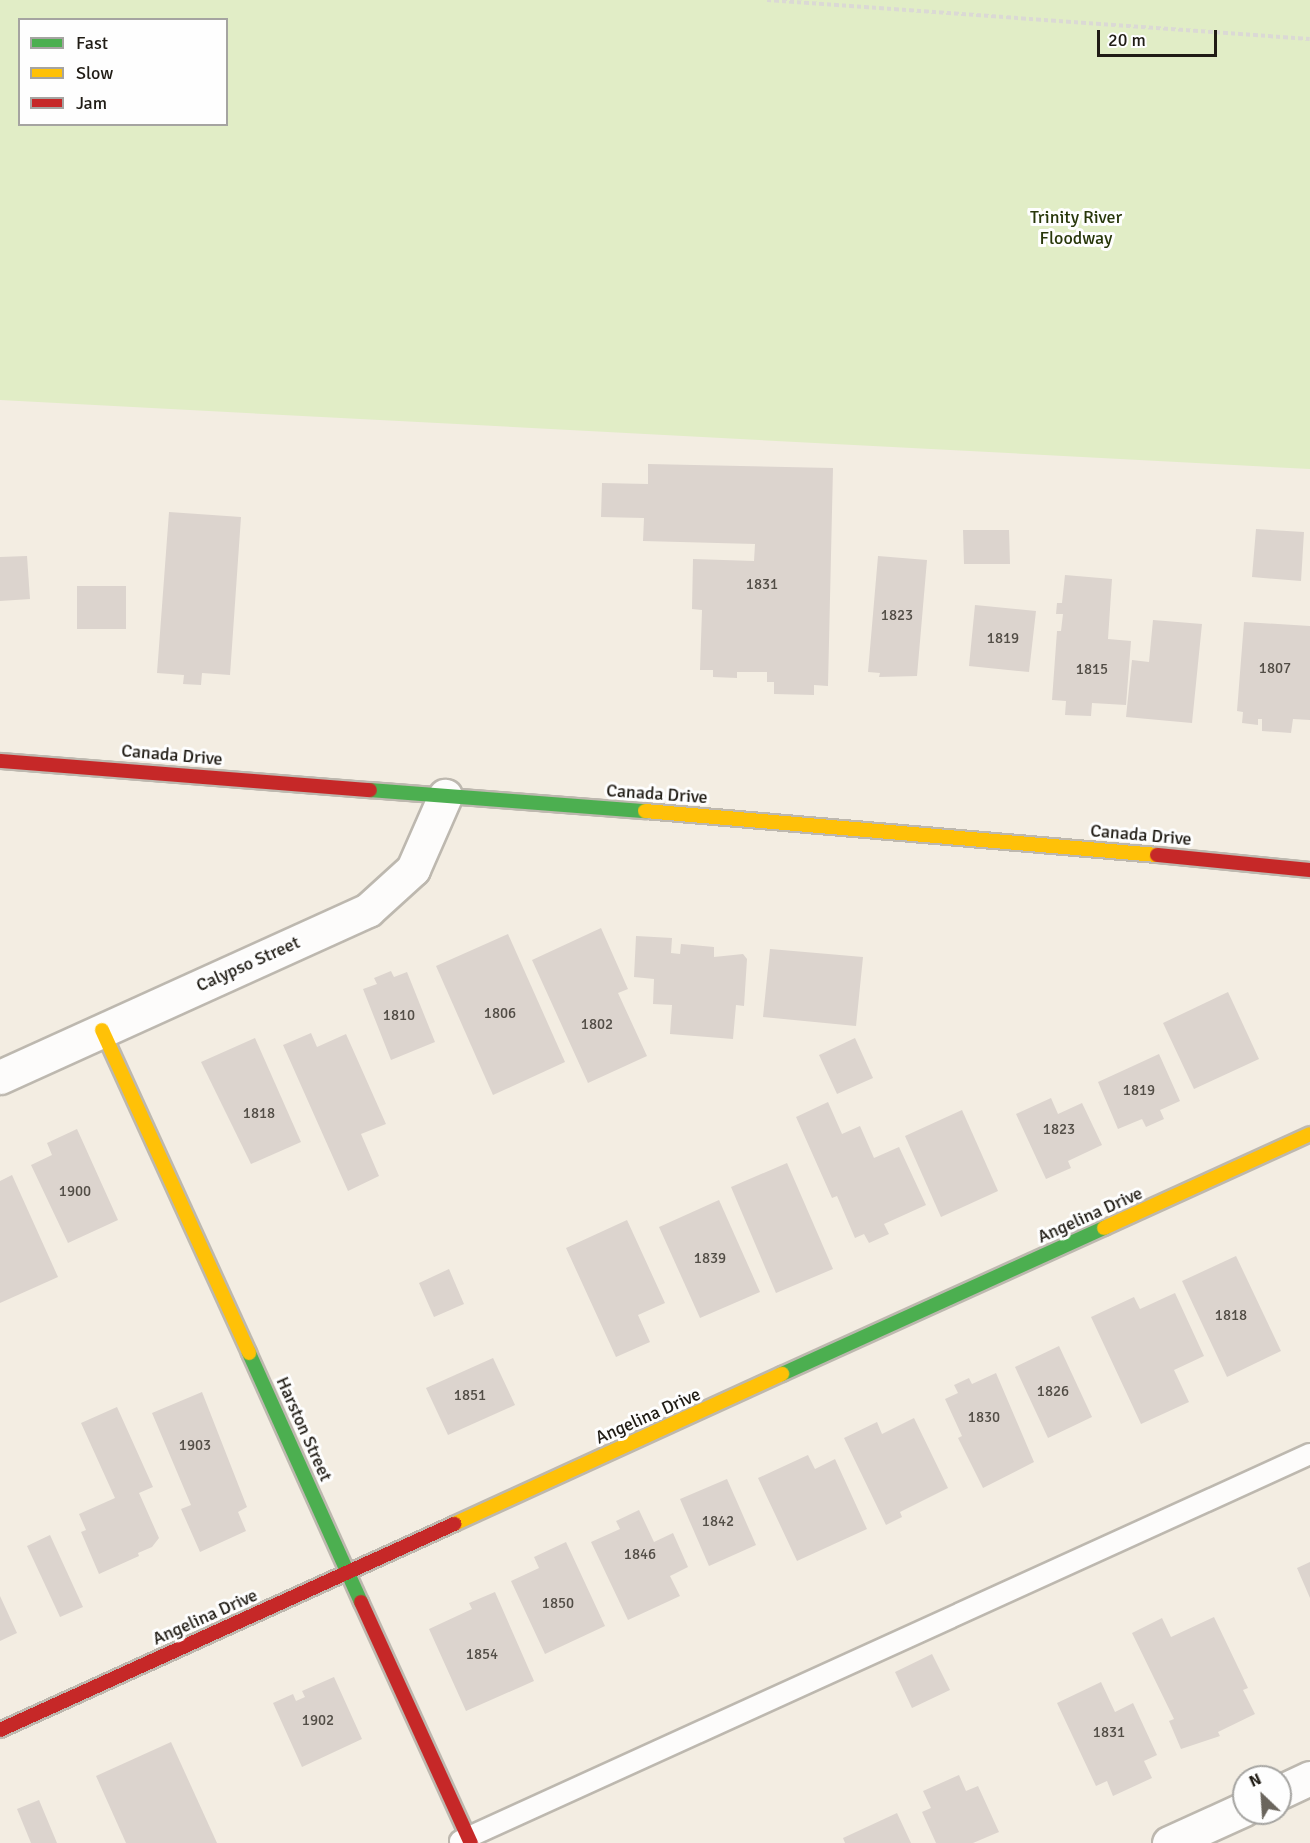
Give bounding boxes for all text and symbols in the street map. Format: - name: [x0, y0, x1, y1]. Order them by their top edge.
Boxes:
- legend: [18, 18, 228, 126]
- scale bar: [1100, 18, 1220, 56]
- text: 20 m: [1108, 29, 1146, 51]
- text: Fast: [76, 32, 108, 54]
- text: Slow: [76, 62, 113, 84]
- text: Jam: [76, 92, 107, 114]
- park label: Trinity River Floodway: [1030, 207, 1122, 250]
- house number: 1831: [746, 576, 778, 594]
- house number: 1823: [881, 607, 913, 625]
- house number: 1819: [987, 630, 1019, 648]
- house number: 1807: [1259, 660, 1291, 678]
- house number: 1815: [1076, 661, 1108, 679]
- street label: Canada Drive: [120, 740, 224, 770]
- street label: Canada Drive: [606, 780, 708, 808]
- street label: Canada Drive: [1089, 820, 1193, 850]
- street label: Calypso Street: [193, 932, 303, 996]
- house number: 1806: [484, 1005, 516, 1023]
- house number: 1810: [383, 1007, 415, 1025]
- house number: 1802: [581, 1016, 613, 1034]
- house number: 1819: [1123, 1082, 1155, 1100]
- house number: 1818: [243, 1105, 275, 1123]
- house number: 1823: [1043, 1121, 1075, 1139]
- street label: Angelina Drive: [1034, 1182, 1146, 1248]
- house number: 1900: [59, 1183, 91, 1201]
- house number: 1839: [694, 1250, 726, 1268]
- house number: 1818: [1215, 1307, 1247, 1325]
- street label: Harston Street: [271, 1373, 337, 1485]
- street label: Angelina Drive: [592, 1383, 704, 1449]
- house number: 1826: [1037, 1383, 1069, 1401]
- house number: 1851: [454, 1387, 486, 1405]
- house number: 1830: [968, 1409, 1000, 1427]
- house number: 1903: [179, 1437, 211, 1455]
- house number: 1842: [702, 1513, 734, 1531]
- house number: 1846: [624, 1546, 656, 1564]
- street label: Angelina Drive: [149, 1584, 261, 1650]
- house number: 1850: [542, 1595, 574, 1613]
- house number: 1854: [466, 1646, 498, 1664]
- house number: 1902: [302, 1712, 334, 1730]
- house number: 1831: [1093, 1724, 1125, 1742]
- north arrow: [1232, 1765, 1292, 1825]
- text: N: [1246, 1769, 1265, 1792]

